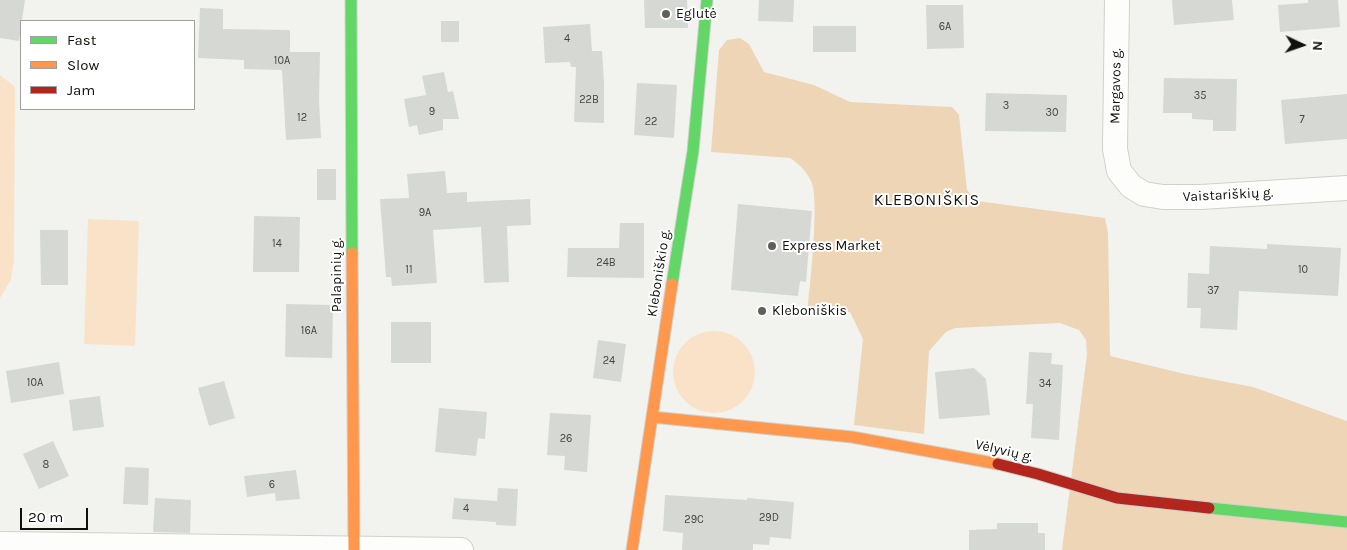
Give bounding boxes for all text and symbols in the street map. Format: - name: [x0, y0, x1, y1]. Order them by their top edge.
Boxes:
- place label: Eglutė: [676, 6, 717, 22]
- marker: Eglutė: [660, 8, 672, 20]
- legend: [20, 20, 195, 110]
- house number: 6A: [939, 20, 951, 34]
- north arrow: [1277, 20, 1327, 70]
- text: Fast: [67, 31, 96, 49]
- house number: 4: [564, 32, 570, 46]
- text: N: [1309, 40, 1326, 51]
- street label: Margavos g.: [1107, 48, 1125, 124]
- house number: 10A: [274, 54, 290, 68]
- text: Slow: [67, 56, 99, 74]
- text: Jam: [67, 81, 95, 99]
- house number: 35: [1194, 89, 1206, 103]
- house number: 22B: [579, 93, 599, 107]
- house number: 3: [1003, 99, 1009, 113]
- house number: 9: [429, 105, 435, 119]
- house number: 30: [1045, 106, 1059, 120]
- house number: 12: [297, 111, 307, 125]
- house number: 7: [1299, 113, 1305, 127]
- house number: 22: [645, 115, 657, 129]
- street label: Vaistariškių g.: [1182, 184, 1274, 206]
- district label: KLEBONIŠKIS: [872, 190, 982, 210]
- house number: 9A: [419, 206, 431, 220]
- street label: Kleboniškio g.: [644, 228, 674, 318]
- house number: 14: [272, 237, 282, 251]
- street label: Palapinių g.: [329, 238, 345, 312]
- place label: Express Market: [782, 238, 880, 254]
- marker: Express Market: [766, 240, 778, 252]
- house number: 24B: [596, 256, 616, 270]
- house number: 11: [405, 263, 413, 277]
- house number: 10: [1298, 263, 1308, 277]
- house number: 37: [1207, 284, 1219, 298]
- place label: Kleboniškis: [772, 303, 847, 319]
- marker: Kleboniškis: [756, 305, 768, 317]
- house number: 16A: [301, 324, 317, 338]
- house number: 24: [603, 354, 615, 368]
- house number: 10A: [27, 376, 43, 390]
- house number: 34: [1039, 377, 1051, 391]
- house number: 26: [560, 432, 572, 446]
- street label: Vėlyvių g.: [974, 436, 1034, 466]
- house number: 8: [43, 458, 49, 472]
- house number: 6: [269, 478, 275, 492]
- scale bar: [22, 498, 90, 530]
- house number: 4: [463, 502, 469, 516]
- text: 20 m: [28, 508, 63, 526]
- house number: 29D: [759, 511, 779, 525]
- house number: 29C: [684, 513, 704, 527]

